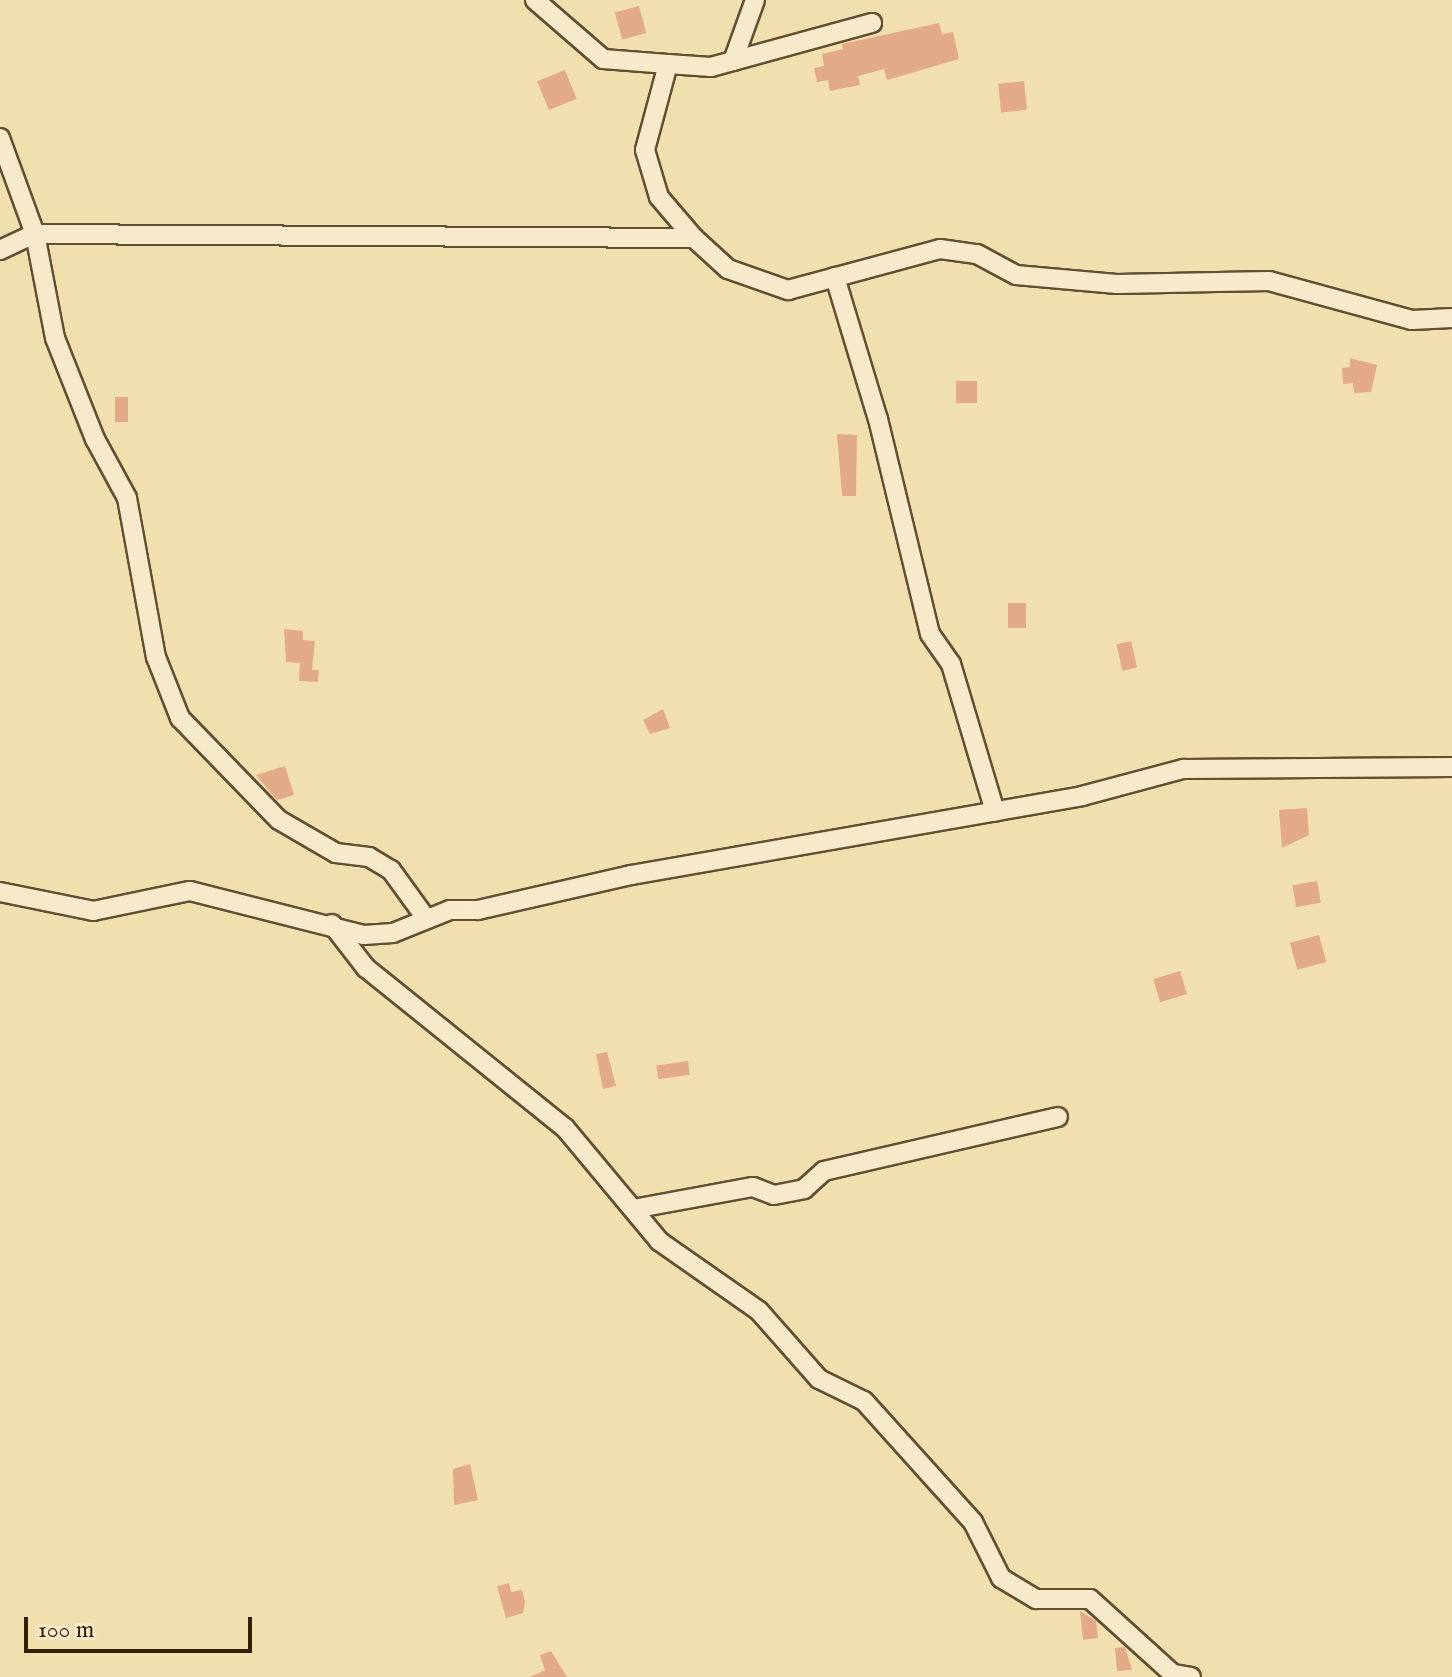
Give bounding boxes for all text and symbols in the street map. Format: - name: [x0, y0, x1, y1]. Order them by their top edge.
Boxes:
- scale bar: [28, 1601, 256, 1651]
- text: 100 m: [38, 1615, 94, 1646]

